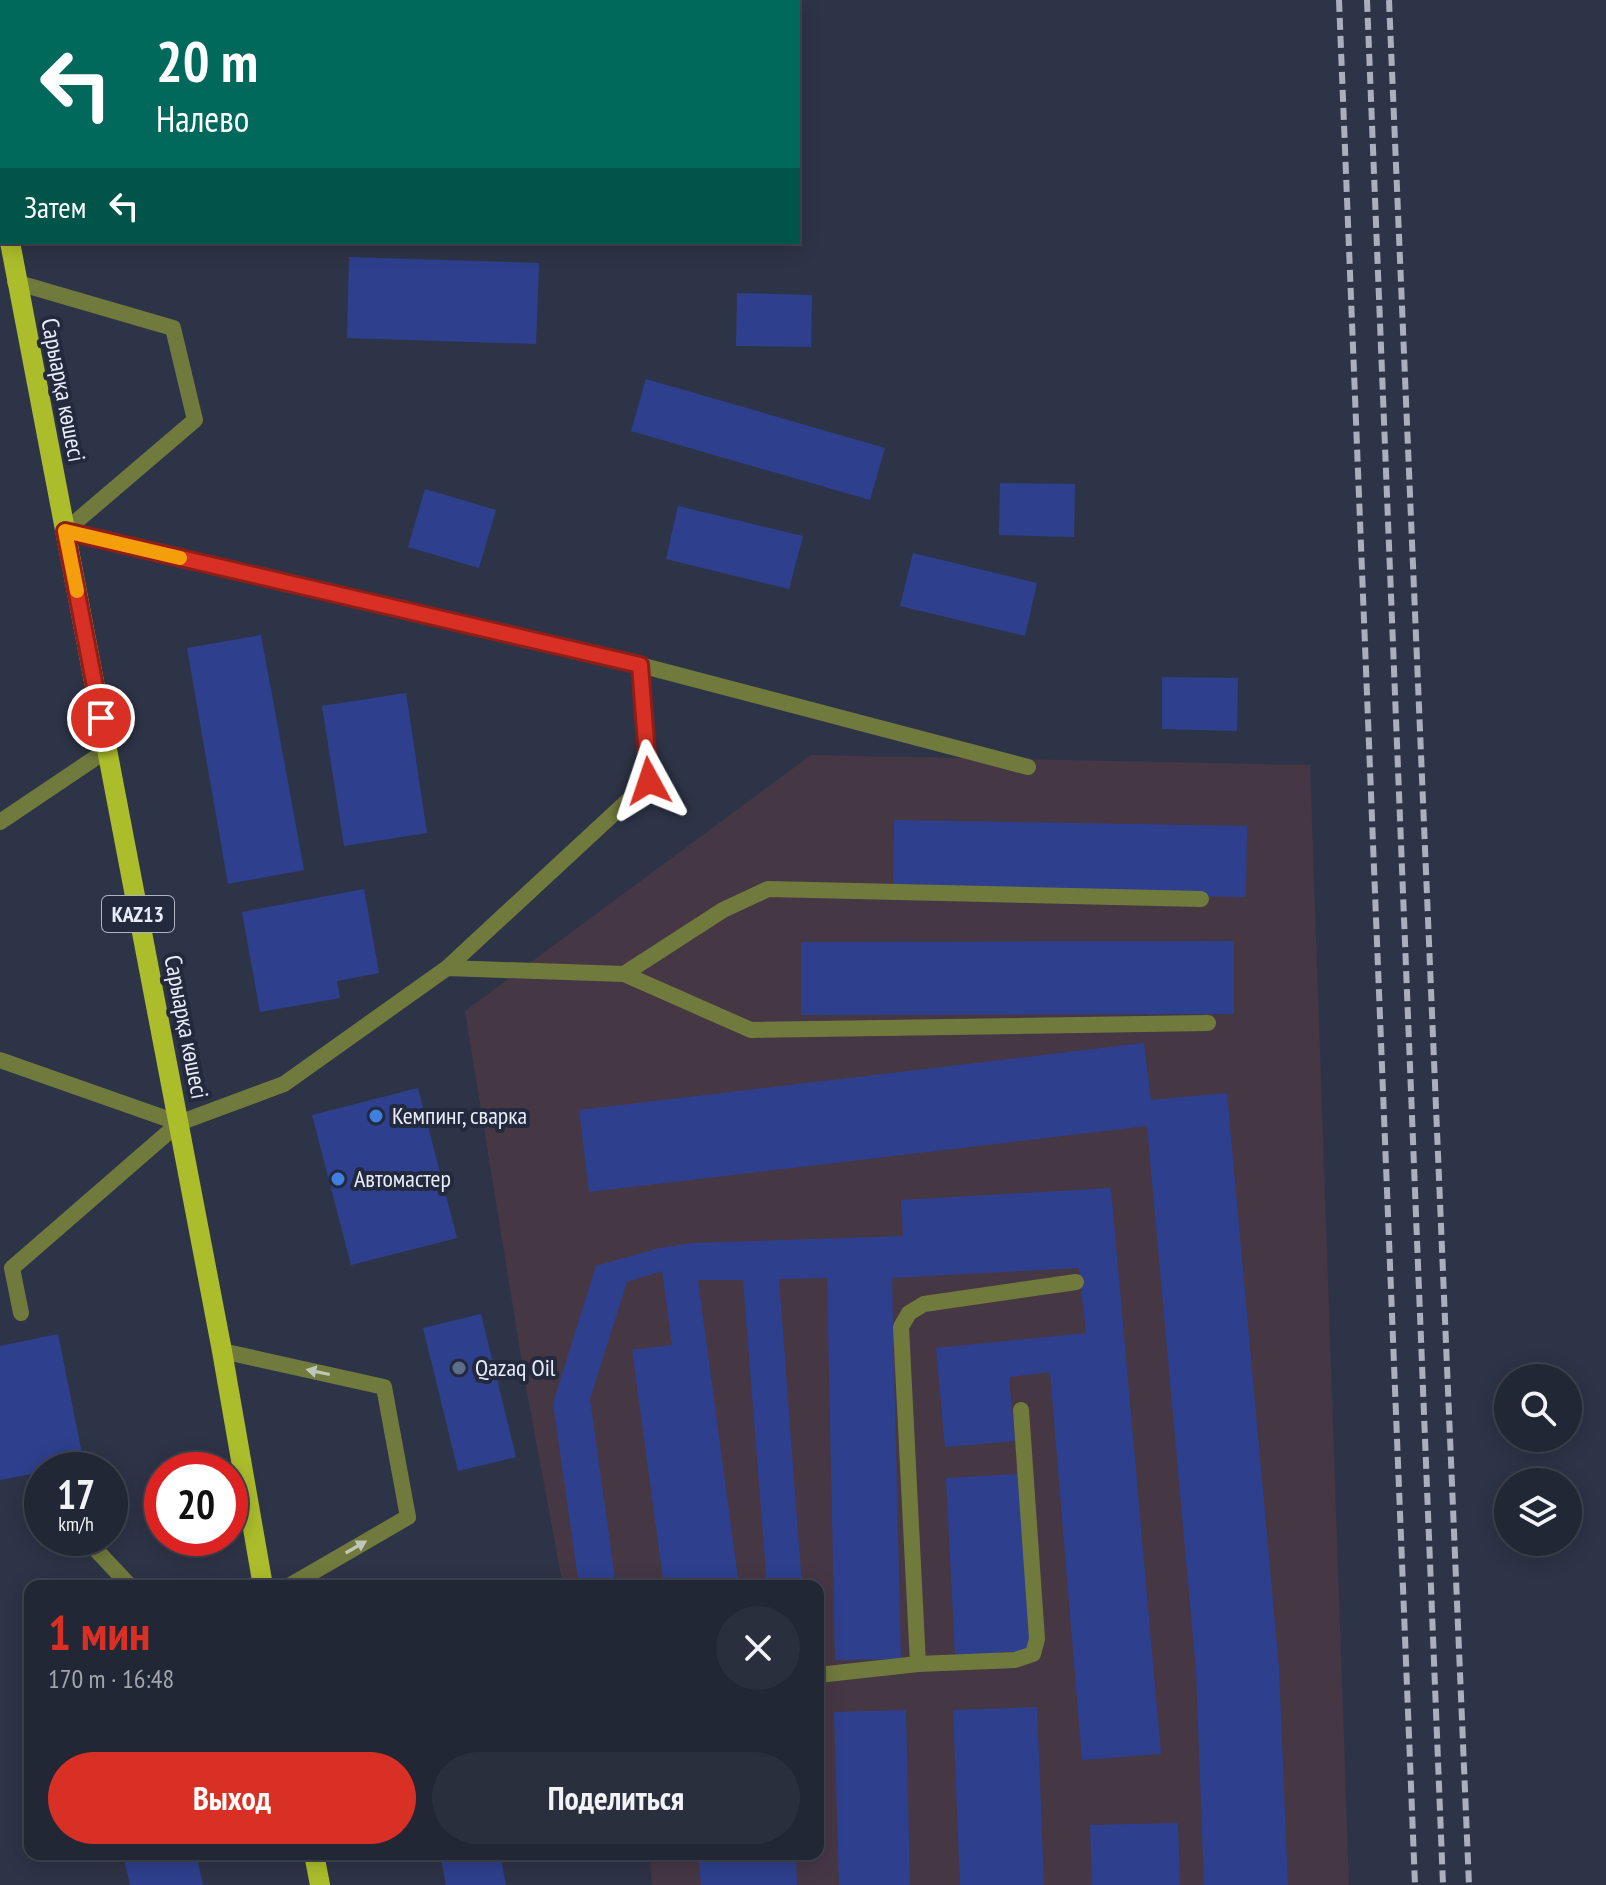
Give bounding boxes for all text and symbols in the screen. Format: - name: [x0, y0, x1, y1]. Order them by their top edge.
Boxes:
- text: 20 m: [156, 25, 258, 97]
- icon: left: [24, 32, 128, 136]
- text: Налево: [156, 95, 249, 142]
- icon: left: [102, 184, 146, 228]
- text: Затем: [24, 187, 86, 226]
- street label: Сарыарқа көшесі: [34, 315, 93, 464]
- pin: [67, 684, 135, 752]
- icon: arrive: [79, 696, 123, 740]
- position arrow: [607, 739, 691, 823]
- road number: KAZ13: [102, 896, 174, 932]
- street label: Сарыарқа көшесі: [157, 952, 216, 1101]
- place label: Кемпинг, сварка: [392, 1100, 527, 1131]
- marker: Кемпинг, сварка: [367, 1107, 385, 1125]
- place label: Автомастер: [354, 1163, 451, 1194]
- marker: Автомастер: [329, 1170, 347, 1188]
- place label: Qazaq Oil: [475, 1352, 556, 1383]
- marker: Qazaq Oil: [450, 1359, 468, 1377]
- map controls: [1494, 1364, 1582, 1556]
- button: search: [1494, 1364, 1582, 1452]
- one-way arrow: [306, 1365, 331, 1378]
- speed limit sign: 20: [144, 1452, 248, 1556]
- text: 17: [57, 1468, 95, 1520]
- button: layers: [1494, 1468, 1582, 1556]
- text: km/h: [58, 1511, 94, 1537]
- one-way arrow: [345, 1540, 367, 1554]
- text: 1 мин: [48, 1601, 150, 1663]
- button: close: [716, 1606, 800, 1690]
- text: 170 m · 16:48: [48, 1662, 174, 1695]
- button: Выход: [48, 1752, 416, 1844]
- button: Поделиться: [432, 1752, 800, 1844]

